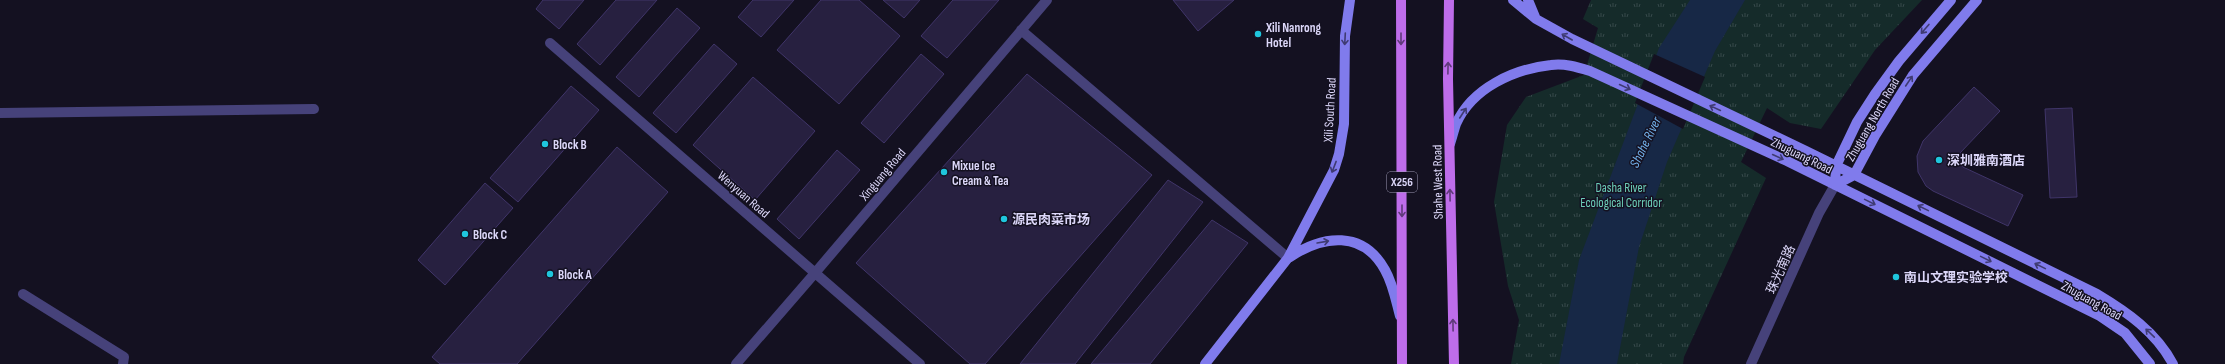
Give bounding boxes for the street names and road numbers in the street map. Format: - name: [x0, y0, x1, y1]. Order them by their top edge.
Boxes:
- street label: Zhuguang North Road: [1842, 75, 1903, 164]
- street label: Xili South Road: [1320, 77, 1340, 144]
- street label: Zhuguang Road: [1768, 134, 1835, 178]
- street label: Shahe West Road: [1429, 144, 1447, 220]
- street label: Xinguang Road: [856, 145, 909, 205]
- street label: Wenyuan Road: [714, 168, 773, 222]
- road number: X256: [1387, 172, 1417, 192]
- street label: 珠光南路: [1763, 242, 1799, 296]
- street label: Zhuguang Road: [2059, 278, 2124, 324]

